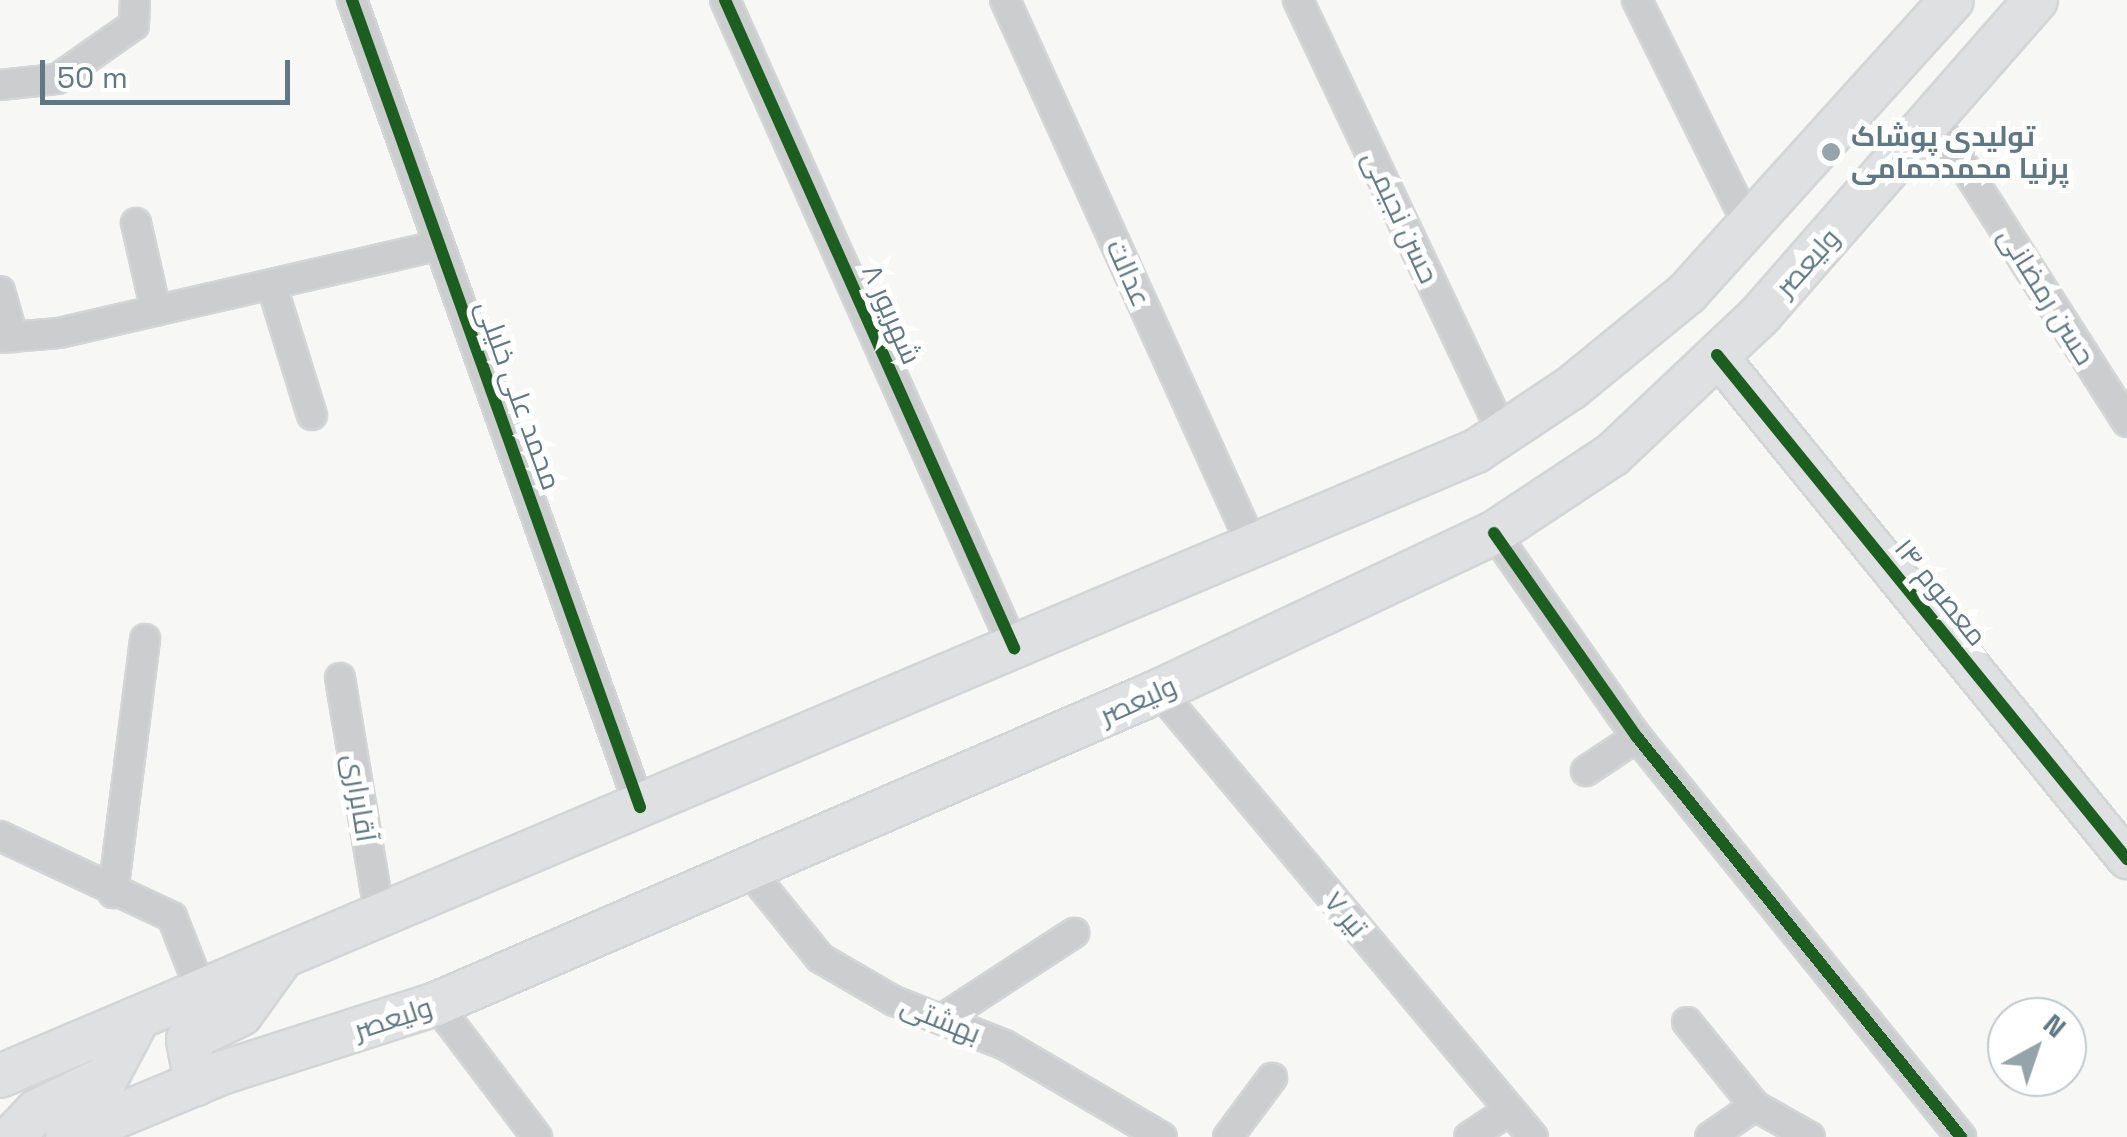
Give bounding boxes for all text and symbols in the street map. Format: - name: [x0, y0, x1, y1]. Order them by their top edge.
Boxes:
- scale bar: [45, 40, 295, 102]
- text: 50 m: [57, 58, 128, 97]
- place label: تولیدی پوشاک پرنیا محمدحمامی: [1851, 119, 2069, 185]
- marker: تولیدی پوشاک پرنیا محمدحمامی: [1820, 141, 1842, 163]
- street label: حسن نجیمی: [1356, 145, 1446, 289]
- street label: ولیعصر: [1768, 221, 1846, 303]
- street label: حسن رمضانی: [1992, 221, 2102, 371]
- street label: عدالت: [1099, 234, 1159, 312]
- street label: ۸ شهریور: [855, 259, 929, 369]
- street label: محمد علی خلیلی: [469, 296, 569, 494]
- street label: ۱۴ معصوم: [1888, 532, 1994, 652]
- street label: ولیعصر: [1094, 668, 1182, 732]
- street label: آقابراری: [336, 752, 384, 844]
- street label: ۷ تیر: [1317, 885, 1375, 943]
- street label: بهشتی: [896, 988, 986, 1050]
- street label: ولیعصر: [350, 990, 436, 1046]
- north arrow: [1987, 997, 2087, 1097]
- text: N: [2036, 1006, 2074, 1045]

